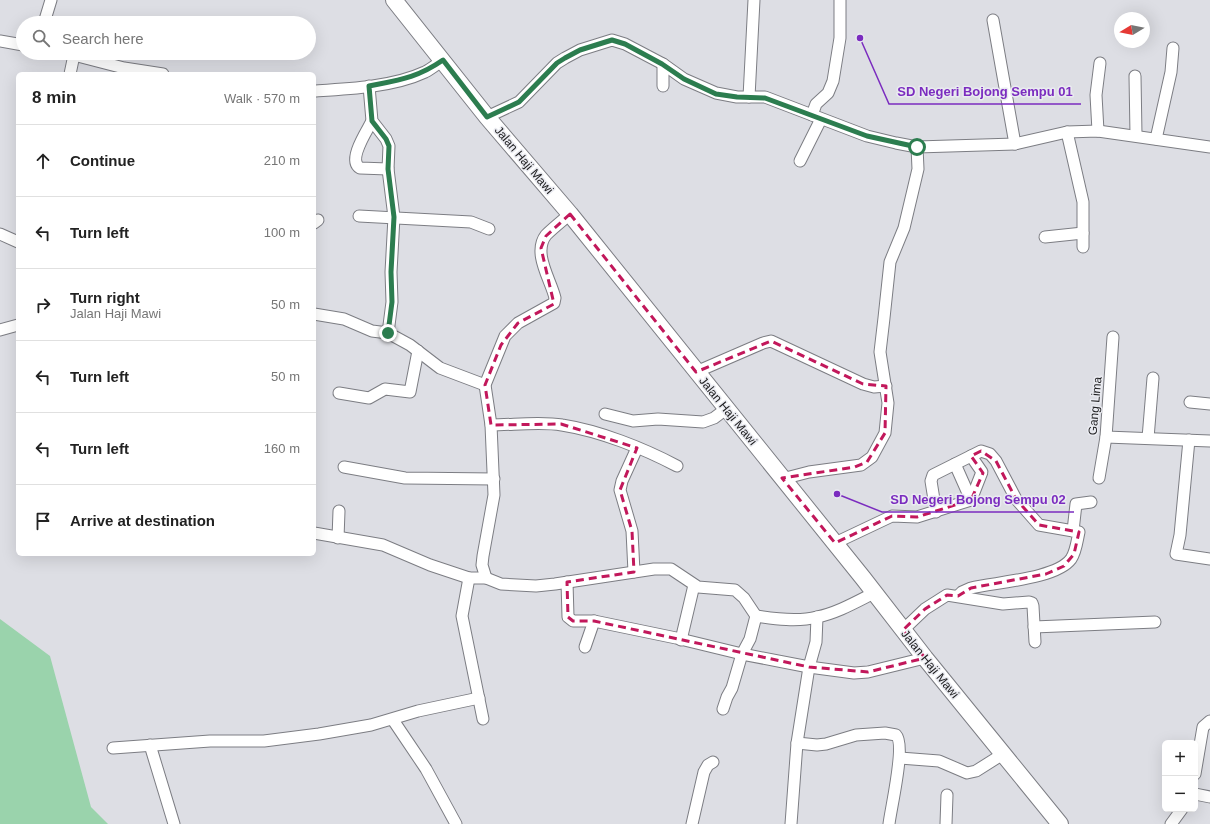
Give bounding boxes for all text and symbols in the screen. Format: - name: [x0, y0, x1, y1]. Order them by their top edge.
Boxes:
- north arrow: [1114, 12, 1150, 48]
- search box: [16, 16, 316, 60]
- icon: search: [30, 27, 52, 49]
- text: Search here: [62, 30, 144, 47]
- callout: SD Negeri Bojong Sempu 01: [889, 79, 1081, 104]
- text: SD Negeri Bojong Sempu 01: [897, 84, 1073, 99]
- text: 8 min: [32, 88, 76, 107]
- text: Walk · 570 m: [224, 91, 300, 106]
- street label: Jalan Haji Mawi: [492, 123, 556, 197]
- route start: [908, 138, 926, 156]
- icon: ahead: [32, 150, 54, 172]
- text: Continue: [70, 152, 135, 169]
- text: 210 m: [264, 153, 300, 168]
- icon: left: [32, 222, 54, 244]
- text: Turn left: [70, 224, 129, 241]
- text: 100 m: [264, 225, 300, 240]
- text: Turn right: [70, 289, 140, 306]
- icon: right: [32, 294, 54, 316]
- text: 50 m: [271, 297, 300, 312]
- text: Jalan Haji Mawi: [70, 306, 161, 321]
- route end: [379, 324, 397, 342]
- icon: left: [32, 366, 54, 388]
- text: Turn left: [70, 368, 129, 385]
- text: 50 m: [271, 369, 300, 384]
- street label: Jalan Haji Mawi: [696, 374, 760, 448]
- street label: Gang Lima: [1085, 376, 1105, 436]
- icon: left: [32, 438, 54, 460]
- text: Turn left: [70, 440, 129, 457]
- text: 160 m: [264, 441, 300, 456]
- callout: SD Negeri Bojong Sempu 02: [882, 487, 1074, 512]
- text: SD Negeri Bojong Sempu 02: [890, 492, 1066, 507]
- icon: arrive: [32, 510, 54, 532]
- text: Arrive at destination: [70, 512, 215, 529]
- street label: Jalan Haji Mawi: [898, 627, 962, 701]
- map controls: [1162, 740, 1198, 812]
- button: +: [1162, 740, 1198, 776]
- button: −: [1162, 776, 1198, 812]

